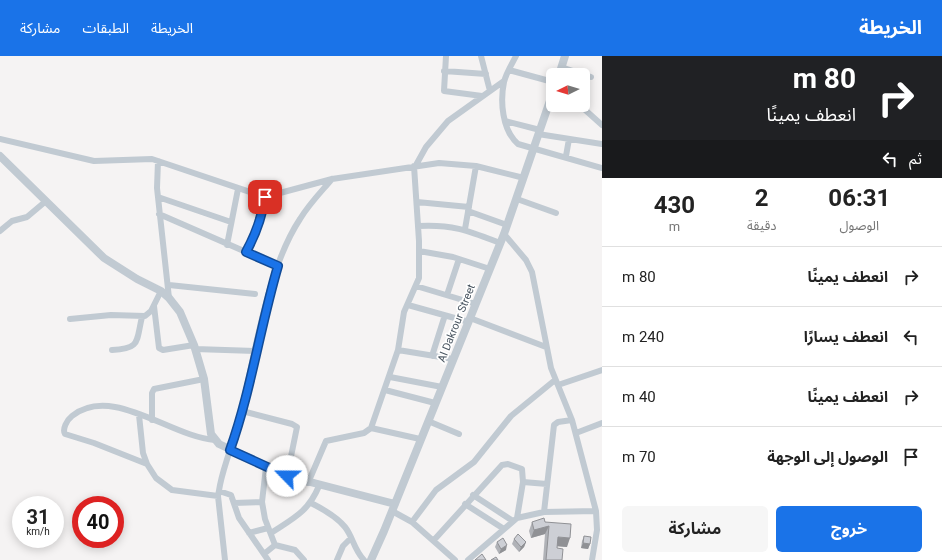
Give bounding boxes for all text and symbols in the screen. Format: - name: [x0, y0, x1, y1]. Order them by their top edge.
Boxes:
- text: الخريطة: [859, 16, 922, 39]
- text: مشاركة: [20, 20, 60, 36]
- text: الطبقات: [82, 20, 129, 36]
- text: الخريطة: [151, 20, 193, 36]
- text: 80 m: [793, 62, 856, 95]
- north arrow: [546, 68, 590, 112]
- map controls: [546, 68, 590, 112]
- icon: right: [870, 72, 922, 124]
- text: انعطف يمينًا: [767, 104, 856, 125]
- icon: left: [879, 148, 901, 170]
- text: ثم: [909, 150, 922, 168]
- pin: [248, 180, 282, 214]
- text: 2: [755, 184, 769, 212]
- text: 06:31: [828, 184, 890, 212]
- icon: arrive: [254, 186, 276, 208]
- text: 430: [654, 191, 695, 219]
- text: دقيقة: [747, 218, 777, 233]
- text: الوصول: [840, 218, 879, 233]
- text: m: [669, 219, 680, 234]
- icon: right: [900, 266, 922, 288]
- text: 80 m: [622, 268, 656, 286]
- text: انعطف يمينًا: [808, 268, 888, 286]
- street label: Al Dakrour Street: [435, 282, 478, 364]
- icon: left: [900, 326, 922, 348]
- text: 240 m: [622, 328, 664, 346]
- text: انعطف يسارًا: [804, 328, 888, 346]
- icon: right: [900, 386, 922, 408]
- text: 40 m: [622, 388, 656, 406]
- text: انعطف يمينًا: [808, 388, 888, 406]
- icon: arrive: [900, 446, 922, 468]
- text: 70 m: [622, 448, 656, 466]
- text: الوصول إلى الوجهة: [767, 448, 888, 466]
- position arrow: [266, 455, 308, 497]
- speed limit sign: 40: [72, 496, 124, 548]
- text: 31: [27, 505, 49, 529]
- button: مشاركة: [622, 506, 768, 552]
- button: خروج: [776, 506, 922, 552]
- text: km/h: [26, 526, 50, 537]

